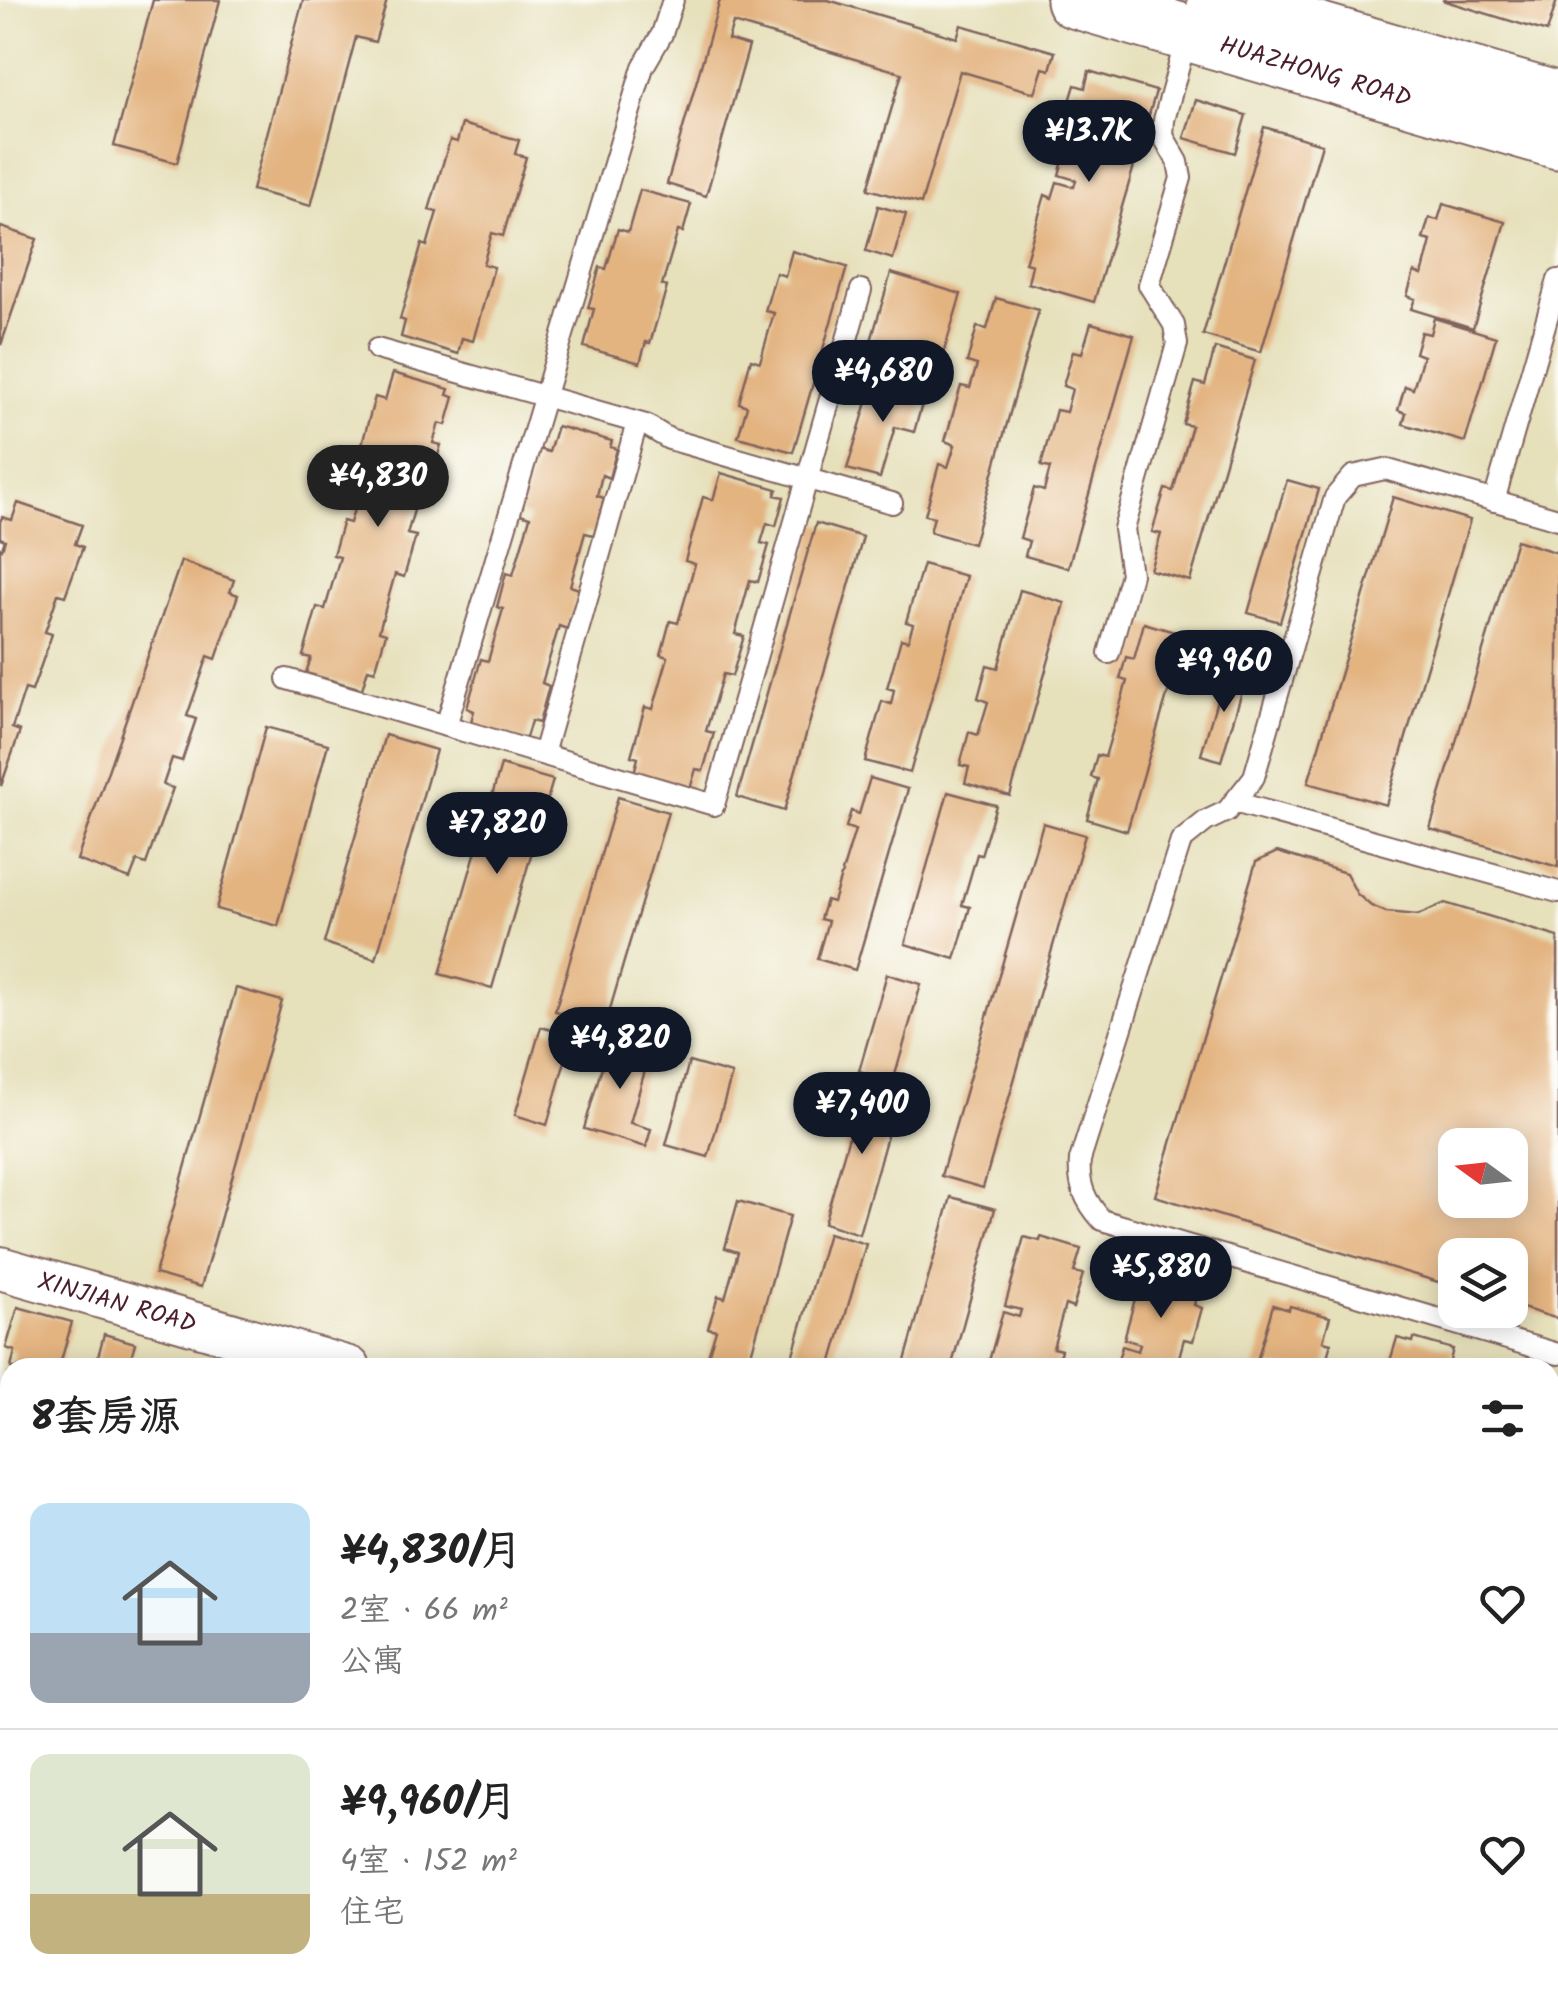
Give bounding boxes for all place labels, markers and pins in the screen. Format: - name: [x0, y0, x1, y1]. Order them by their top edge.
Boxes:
- pin: ¥13.7K: [1008, 100, 1170, 185]
- pin: ¥4,680: [802, 340, 964, 425]
- pin: ¥4,830: [297, 445, 459, 530]
- pin: ¥9,960: [1143, 630, 1305, 715]
- pin: ¥7,820: [416, 792, 578, 877]
- pin: ¥4,820: [539, 1007, 701, 1092]
- pin: ¥7,400: [781, 1072, 943, 1157]
- pin: ¥5,880: [1080, 1236, 1242, 1321]

